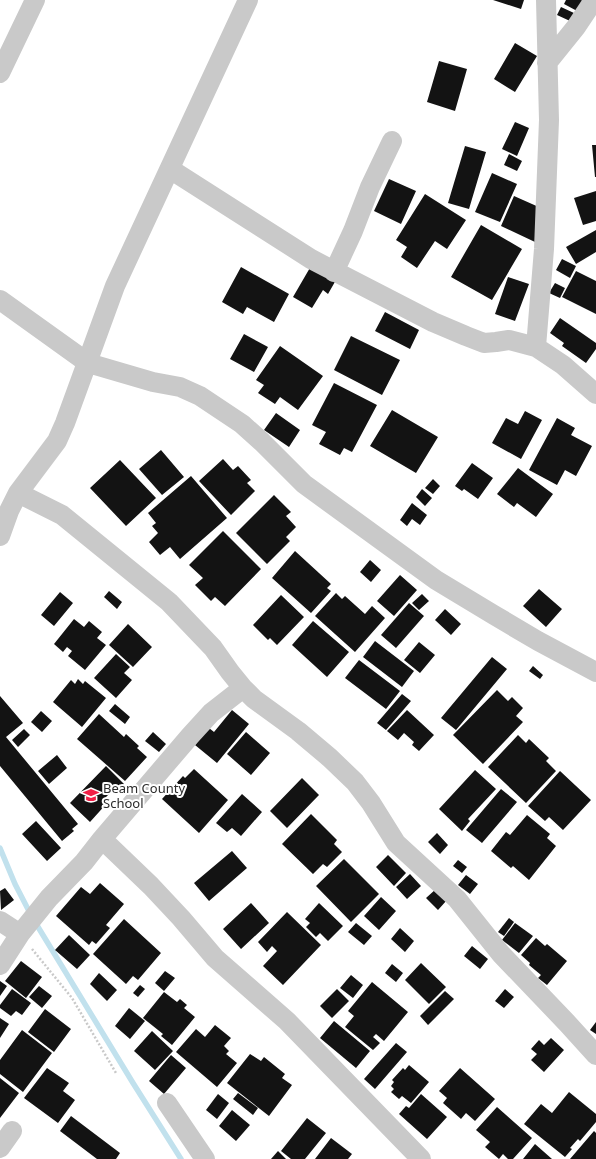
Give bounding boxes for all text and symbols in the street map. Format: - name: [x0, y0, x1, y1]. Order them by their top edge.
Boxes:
- place label: Beam County School: [103, 779, 185, 812]
- school or university icon: Beam County School: [82, 786, 100, 804]

